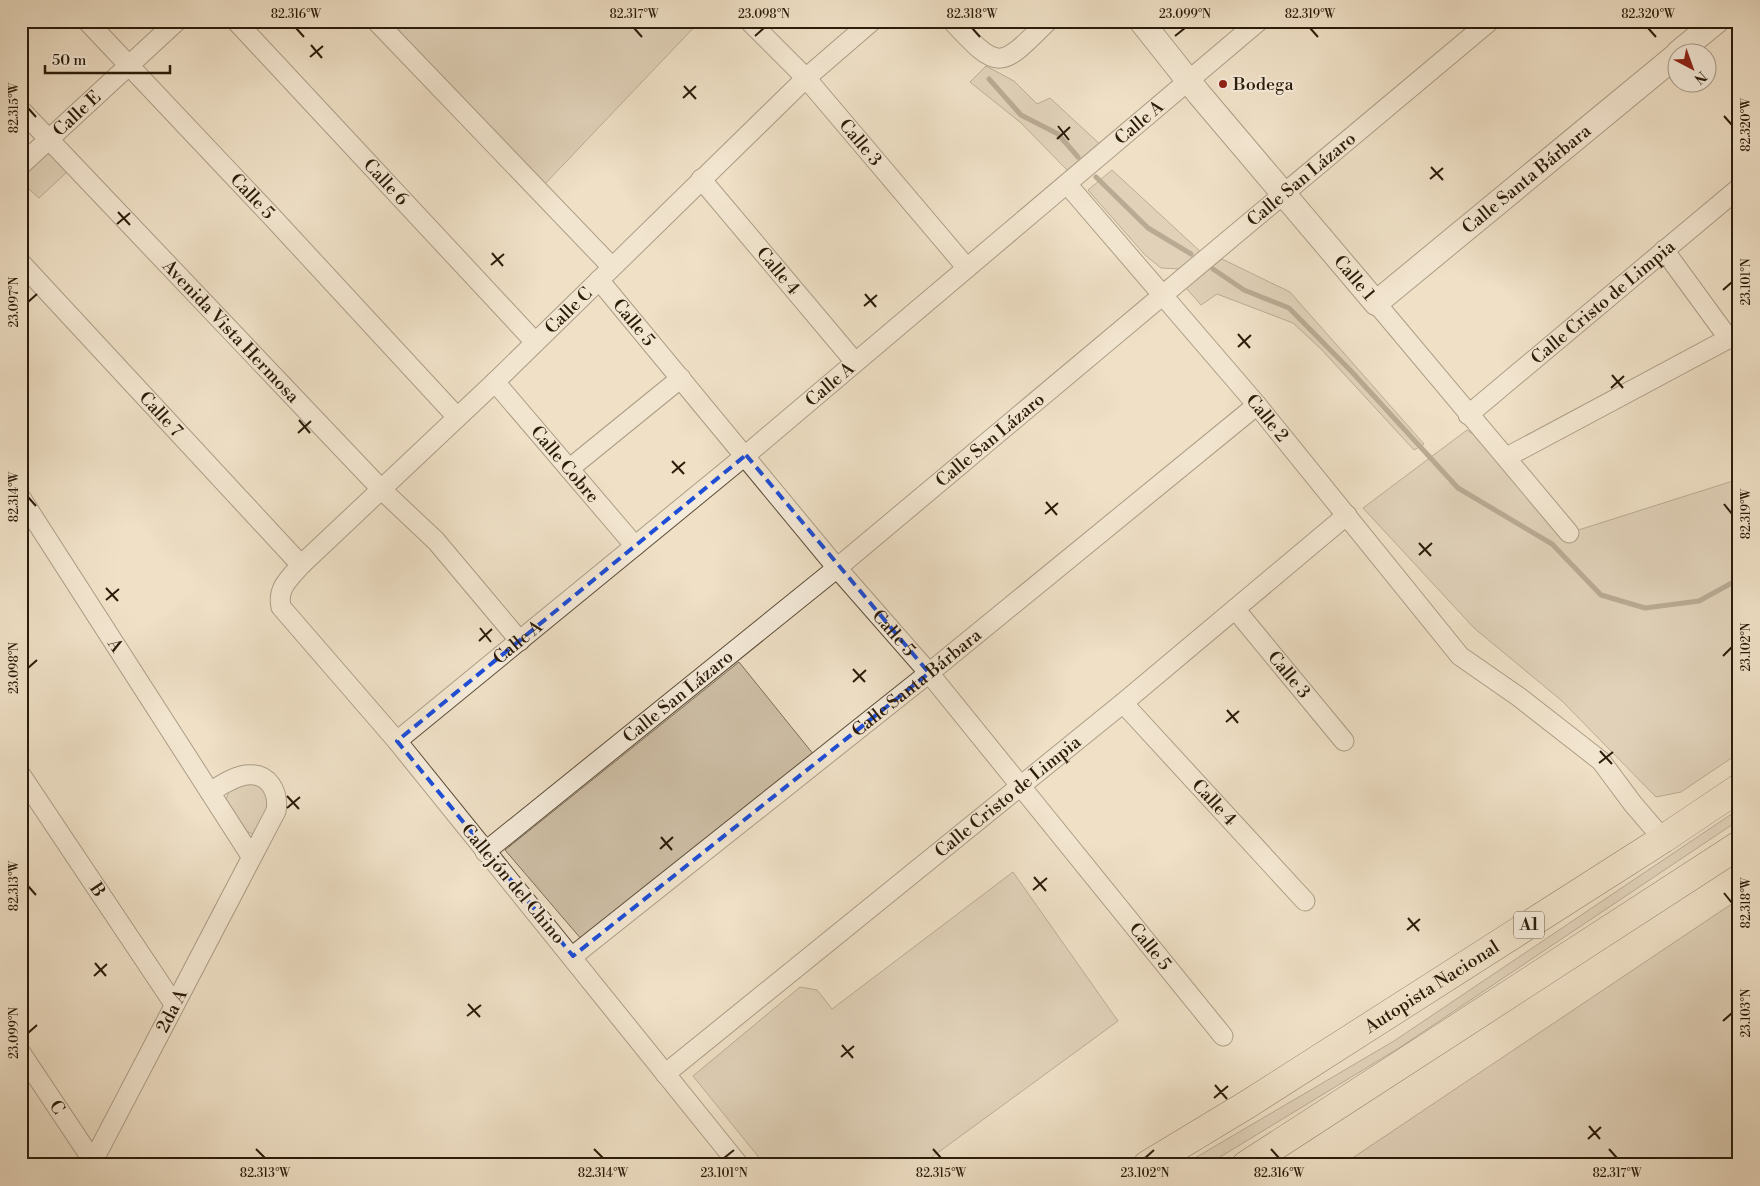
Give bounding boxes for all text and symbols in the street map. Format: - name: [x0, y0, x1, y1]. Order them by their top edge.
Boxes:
- text: 82.316°W: [271, 7, 322, 22]
- text: 82.317°W: [609, 7, 660, 22]
- text: 23.098°N: [738, 7, 790, 22]
- text: 82.318°W: [947, 7, 998, 22]
- text: 23.099°N: [1159, 7, 1211, 22]
- text: 82.319°W: [1285, 7, 1336, 22]
- text: 82.320°W: [1621, 7, 1676, 22]
- scale bar: [45, 42, 170, 74]
- north arrow: [1668, 42, 1718, 92]
- text: 50 m: [52, 51, 86, 70]
- text: N: [1690, 67, 1710, 87]
- place label: Bodega: [1232, 73, 1294, 96]
- marker: Bodega: [1217, 78, 1229, 90]
- text: 82.315°W: [7, 82, 22, 133]
- street label: Calle E: [48, 86, 106, 141]
- street label: Calle A: [1110, 95, 1169, 150]
- text: 82.320°W: [1739, 97, 1754, 152]
- street label: Calle 3: [834, 114, 887, 171]
- street label: Calle Santa Bárbara: [1457, 119, 1596, 239]
- street label: Calle San Lázaro: [1242, 127, 1361, 231]
- street label: Calle 6: [358, 154, 413, 210]
- street label: Calle 5: [225, 168, 280, 224]
- street label: Calle Cristo de Limpia: [1526, 234, 1681, 369]
- street label: Calle 4: [752, 242, 805, 300]
- street label: Calle 1: [1329, 250, 1381, 305]
- street label: Avenida Vista Hermosa: [157, 254, 305, 408]
- text: 23.101°N: [1739, 258, 1754, 306]
- text: 23.097°N: [7, 277, 22, 327]
- street label: Calle C: [540, 282, 597, 339]
- street label: Calle 5: [608, 294, 660, 351]
- street label: Calle A: [801, 356, 860, 411]
- street label: Calle 7: [134, 386, 188, 442]
- street label: Calle San Lázaro: [931, 387, 1049, 492]
- street label: Calle 2: [1241, 389, 1294, 447]
- street label: Calle Cobre: [526, 421, 605, 508]
- text: 82.314°W: [7, 471, 22, 522]
- text: 82.319°W: [1739, 488, 1754, 539]
- street label: Calle 5: [867, 605, 921, 661]
- street label: Calle A: [488, 615, 548, 669]
- text: 23.102°N: [1739, 622, 1754, 672]
- street label: Calle Santa Bárbara: [847, 623, 987, 742]
- street label: A: [102, 633, 129, 657]
- text: 23.098°N: [7, 642, 22, 694]
- street label: Calle San Lázaro: [618, 645, 738, 748]
- street label: Calle 3: [1263, 646, 1316, 703]
- street label: Calle Cristo de Limpia: [930, 730, 1086, 862]
- street label: Calle 4: [1187, 774, 1242, 831]
- street label: Callejón del Chino: [456, 819, 570, 949]
- text: 82.313°W: [7, 860, 22, 911]
- street label: B: [84, 877, 111, 901]
- text: 82.318°W: [1739, 877, 1754, 928]
- road number: A1: [1514, 912, 1544, 938]
- street label: Calle 5: [1124, 918, 1177, 975]
- street label: Autopista Nacional: [1359, 935, 1504, 1039]
- street label: 2da A: [151, 985, 193, 1036]
- text: 23.103°N: [1739, 988, 1754, 1038]
- text: 23.099°N: [7, 1007, 22, 1059]
- street label: C: [44, 1096, 70, 1119]
- text: 82.313°W: [240, 1166, 291, 1181]
- text: 82.314°W: [578, 1166, 629, 1181]
- text: 23.101°N: [700, 1166, 748, 1181]
- text: 82.315°W: [916, 1166, 967, 1181]
- text: 23.102°N: [1120, 1166, 1170, 1181]
- text: 82.316°W: [1254, 1166, 1305, 1181]
- text: 82.317°W: [1592, 1166, 1643, 1181]

